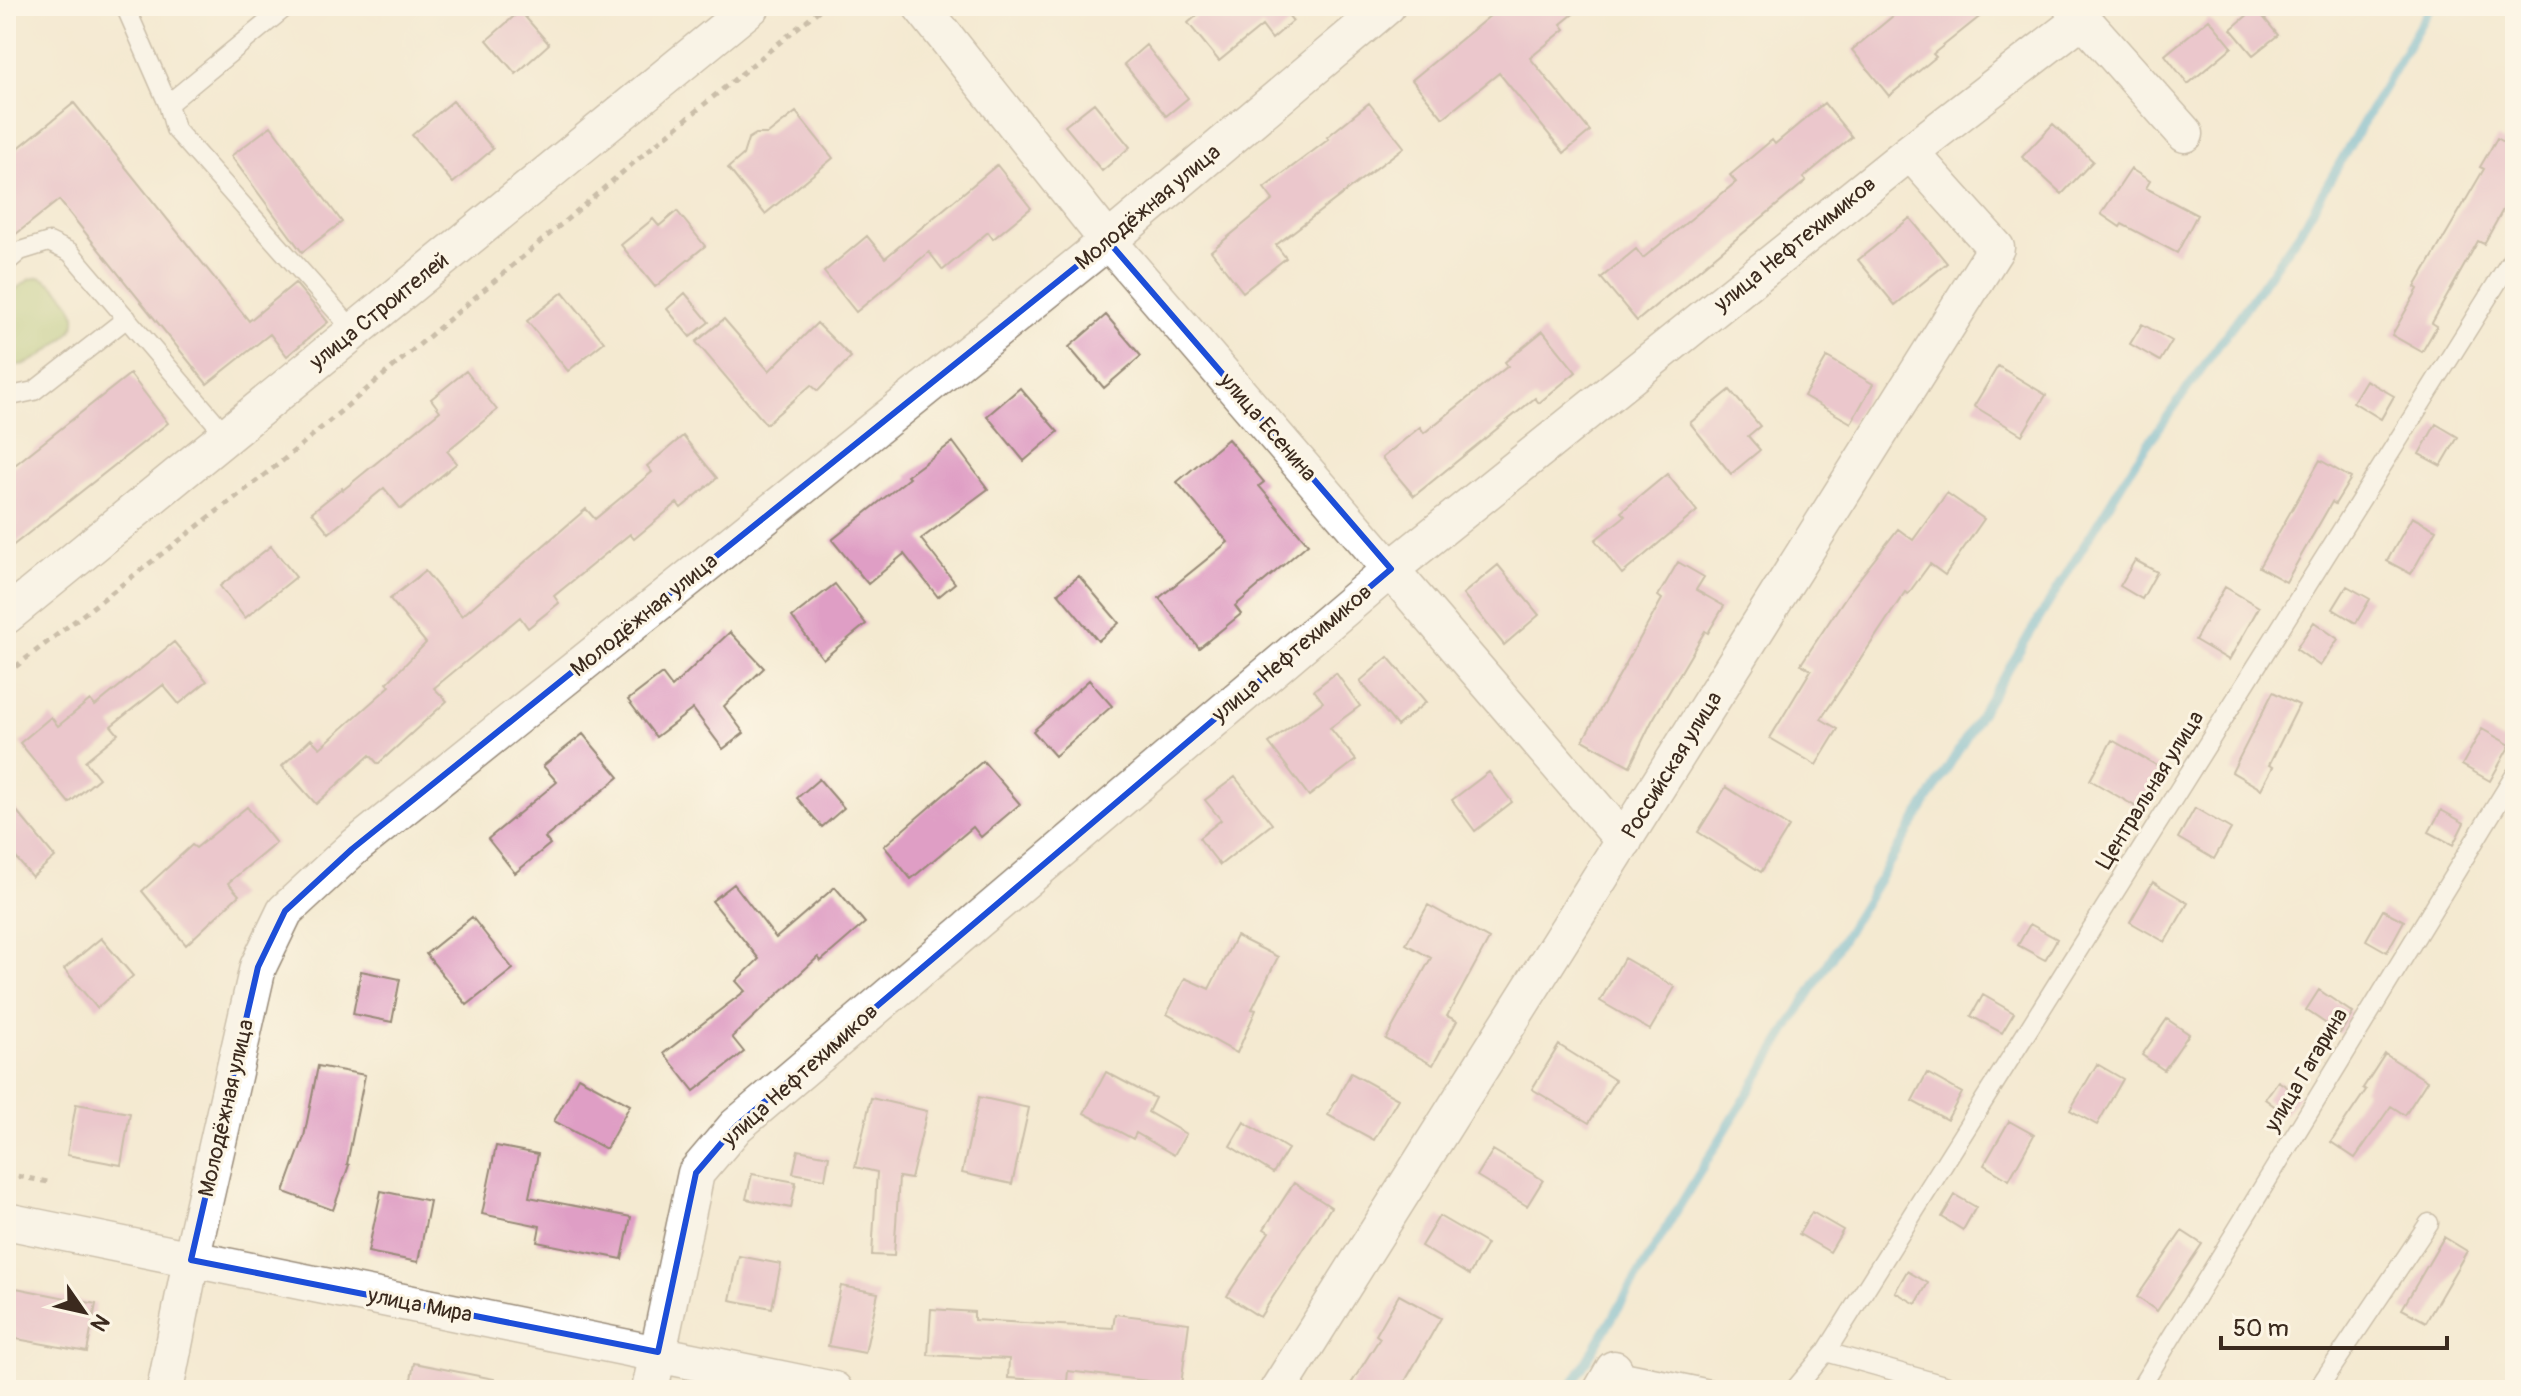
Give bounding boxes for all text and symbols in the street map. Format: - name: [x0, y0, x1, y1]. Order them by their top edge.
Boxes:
- street label: Молодёжная улица: [1070, 138, 1226, 276]
- street label: улица Нефтехимиков: [1707, 170, 1882, 319]
- street label: улица Строителей: [303, 246, 454, 376]
- street label: улица Есенина: [1212, 366, 1323, 487]
- street label: Молодёжная улица: [565, 547, 723, 683]
- street label: улица Нефтехимиков: [1205, 578, 1378, 729]
- street label: Российская улица: [1616, 686, 1728, 844]
- street label: Центральная улица: [2090, 705, 2210, 875]
- street label: улица Нефтехимиков: [715, 997, 884, 1153]
- street label: улица Гагарина: [2258, 1003, 2354, 1138]
- street label: Молодёжная улица: [192, 1017, 260, 1199]
- north arrow: [44, 1272, 124, 1352]
- street label: улица Мира: [364, 1281, 475, 1329]
- scale bar: [2221, 1300, 2447, 1350]
- text: N: [84, 1309, 116, 1337]
- text: 50 m: [2233, 1314, 2289, 1343]

